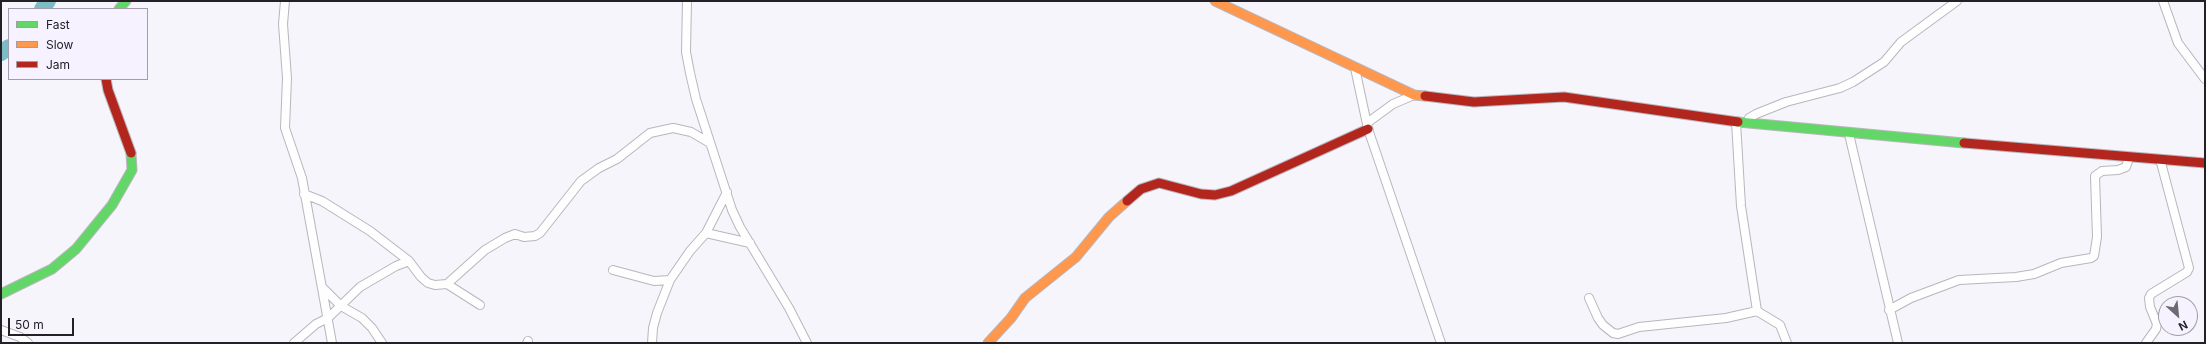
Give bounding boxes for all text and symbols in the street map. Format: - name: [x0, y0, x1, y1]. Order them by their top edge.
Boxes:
- legend: [8, 8, 148, 80]
- text: Fast: [46, 17, 70, 32]
- text: Slow: [46, 37, 73, 52]
- text: Jam: [46, 57, 70, 72]
- north arrow: [2158, 296, 2198, 336]
- scale bar: [10, 310, 76, 336]
- text: 50 m: [15, 317, 44, 332]
- text: N: [2176, 318, 2190, 334]

